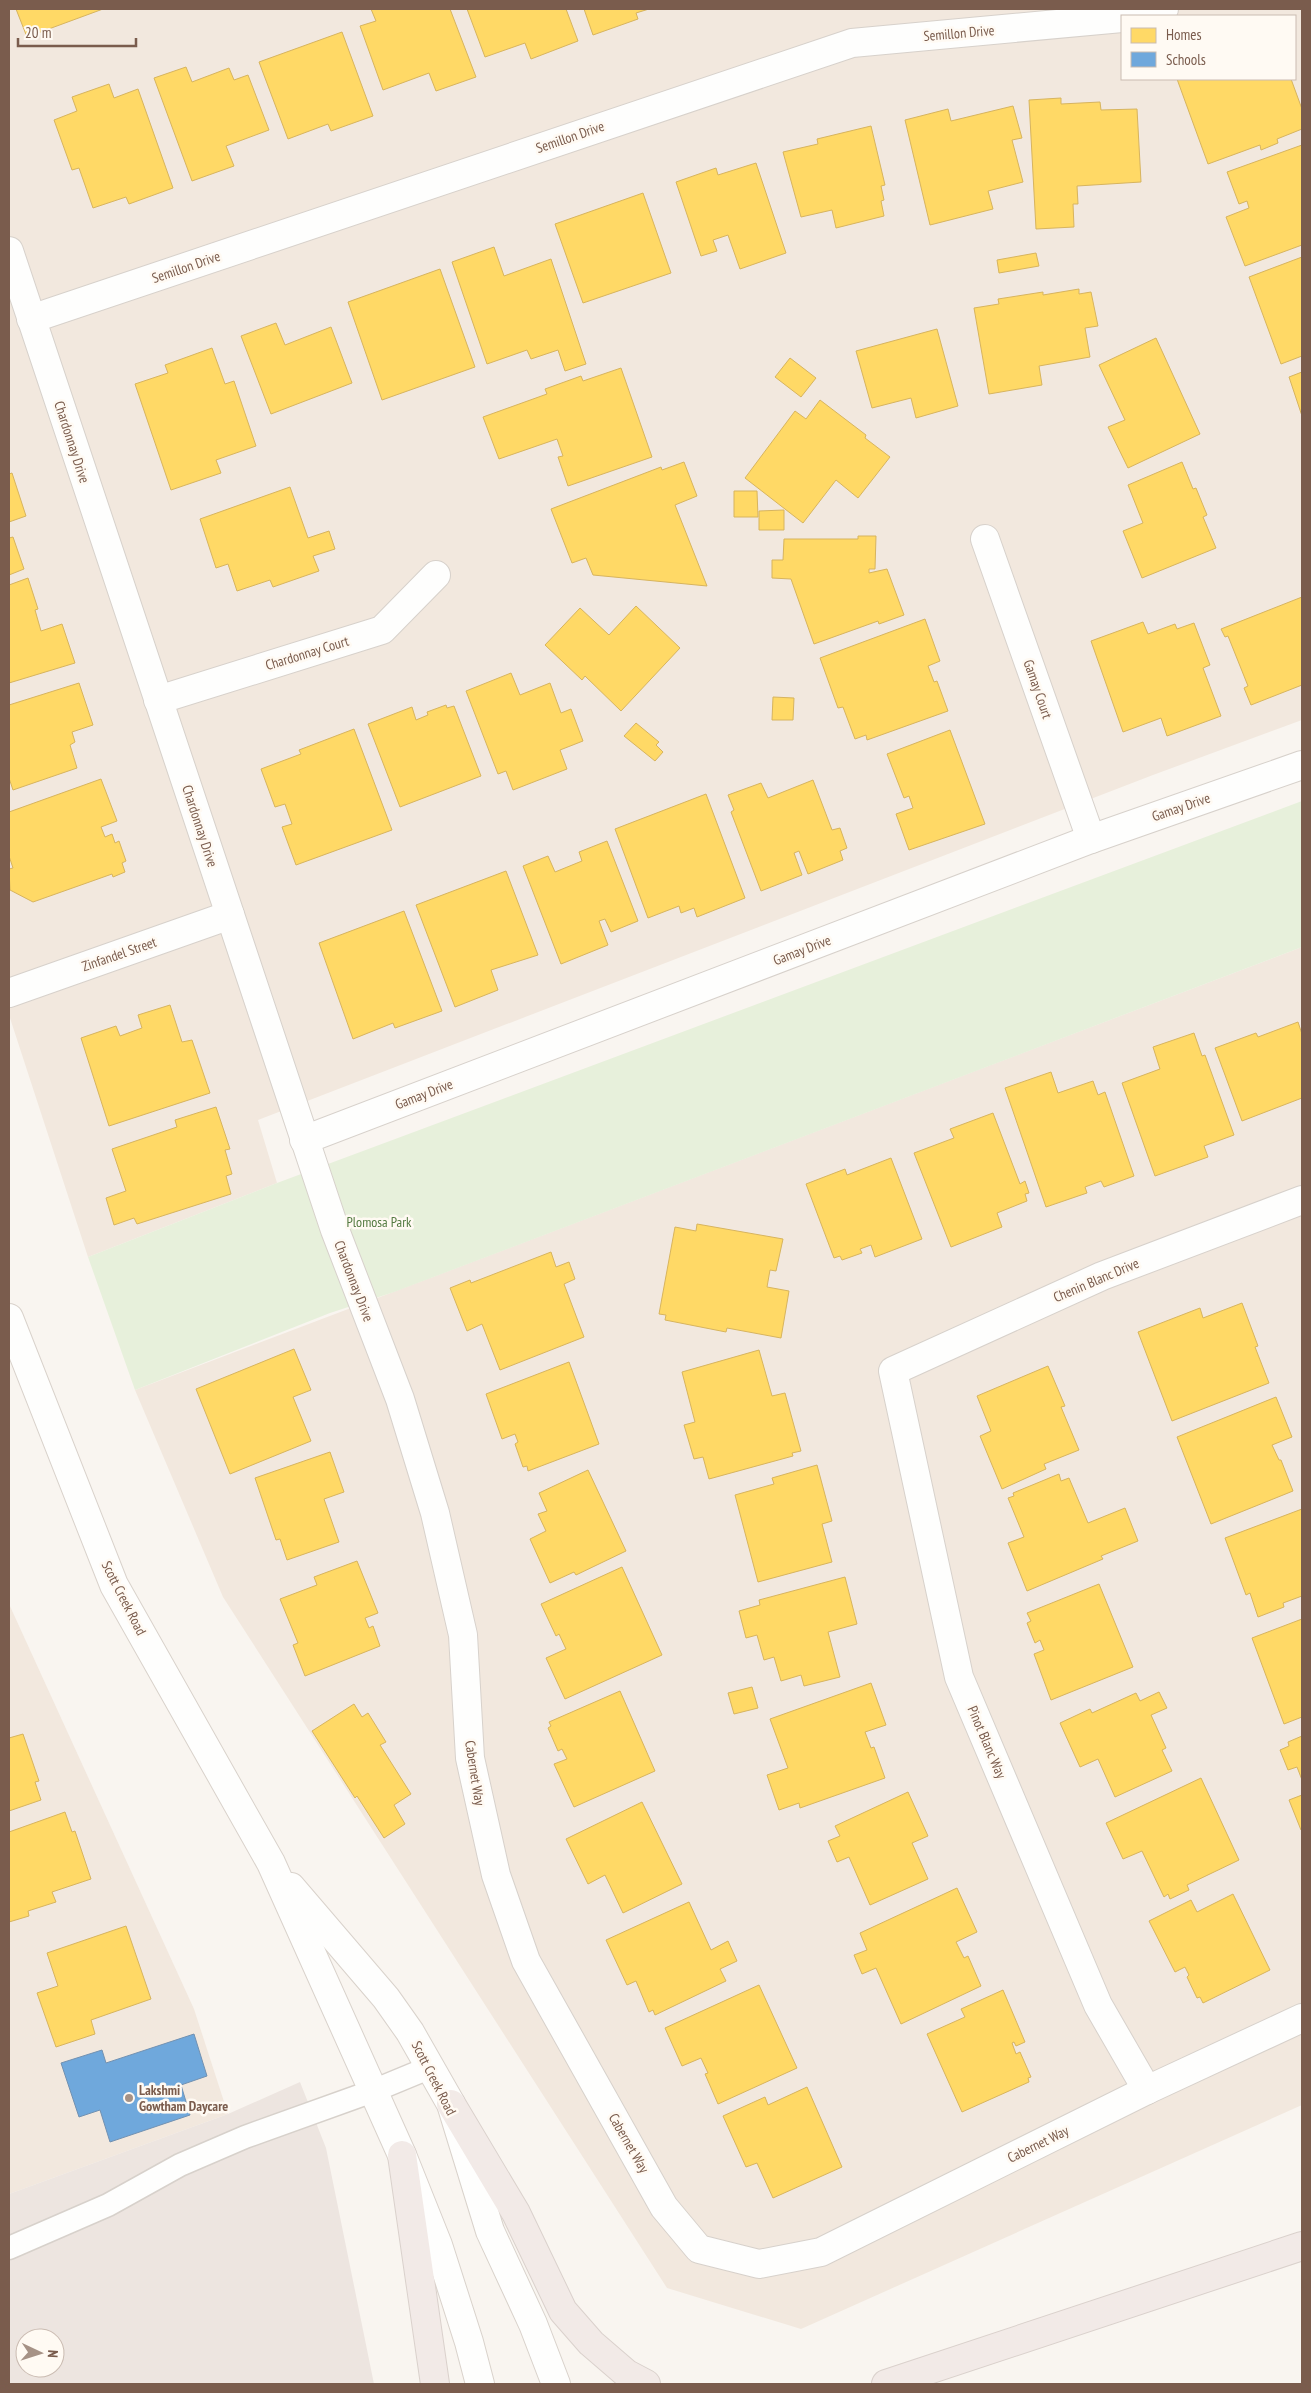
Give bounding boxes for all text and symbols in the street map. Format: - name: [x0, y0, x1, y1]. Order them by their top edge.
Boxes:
- scale bar: [18, 15, 135, 47]
- legend: [1121, 15, 1296, 80]
- street label: Semillon Drive: [923, 21, 995, 45]
- text: 20 m: [25, 23, 51, 42]
- text: Homes: [1166, 25, 1202, 44]
- text: Schools: [1166, 50, 1206, 69]
- street label: Semillon Drive: [533, 117, 607, 157]
- street label: Semillon Drive: [149, 247, 223, 287]
- street label: Chardonnay Drive: [50, 399, 94, 486]
- street label: Chardonnay Court: [263, 632, 351, 674]
- street label: Gamay Court: [1020, 657, 1057, 721]
- street label: Chardonnay Drive: [178, 783, 222, 870]
- street label: Gamay Drive: [1149, 789, 1213, 825]
- street label: Gamay Drive: [771, 931, 834, 969]
- street label: Zinfandel Street: [79, 933, 159, 975]
- street label: Gamay Drive: [393, 1075, 456, 1113]
- park label: Plomosa Park: [347, 1213, 412, 1231]
- street label: Chardonnay Drive: [330, 1238, 378, 1324]
- street label: Chenin Blanc Drive: [1050, 1254, 1142, 1306]
- street label: Scott Creek Road: [98, 1558, 150, 1638]
- street label: Pinot Blanc Way: [964, 1703, 1011, 1782]
- street label: Cabernet Way: [461, 1739, 489, 1808]
- street label: Scott Creek Road: [408, 2038, 460, 2118]
- place label: Lakshmi Gowtham Daycare: [139, 2081, 228, 2115]
- marker: Lakshmi Gowtham Daycare: [123, 2092, 135, 2104]
- street label: Cabernet Way: [605, 2110, 654, 2177]
- street label: Cabernet Way: [1004, 2121, 1072, 2167]
- north arrow: [15, 2328, 65, 2378]
- text: N: [44, 2350, 62, 2358]

